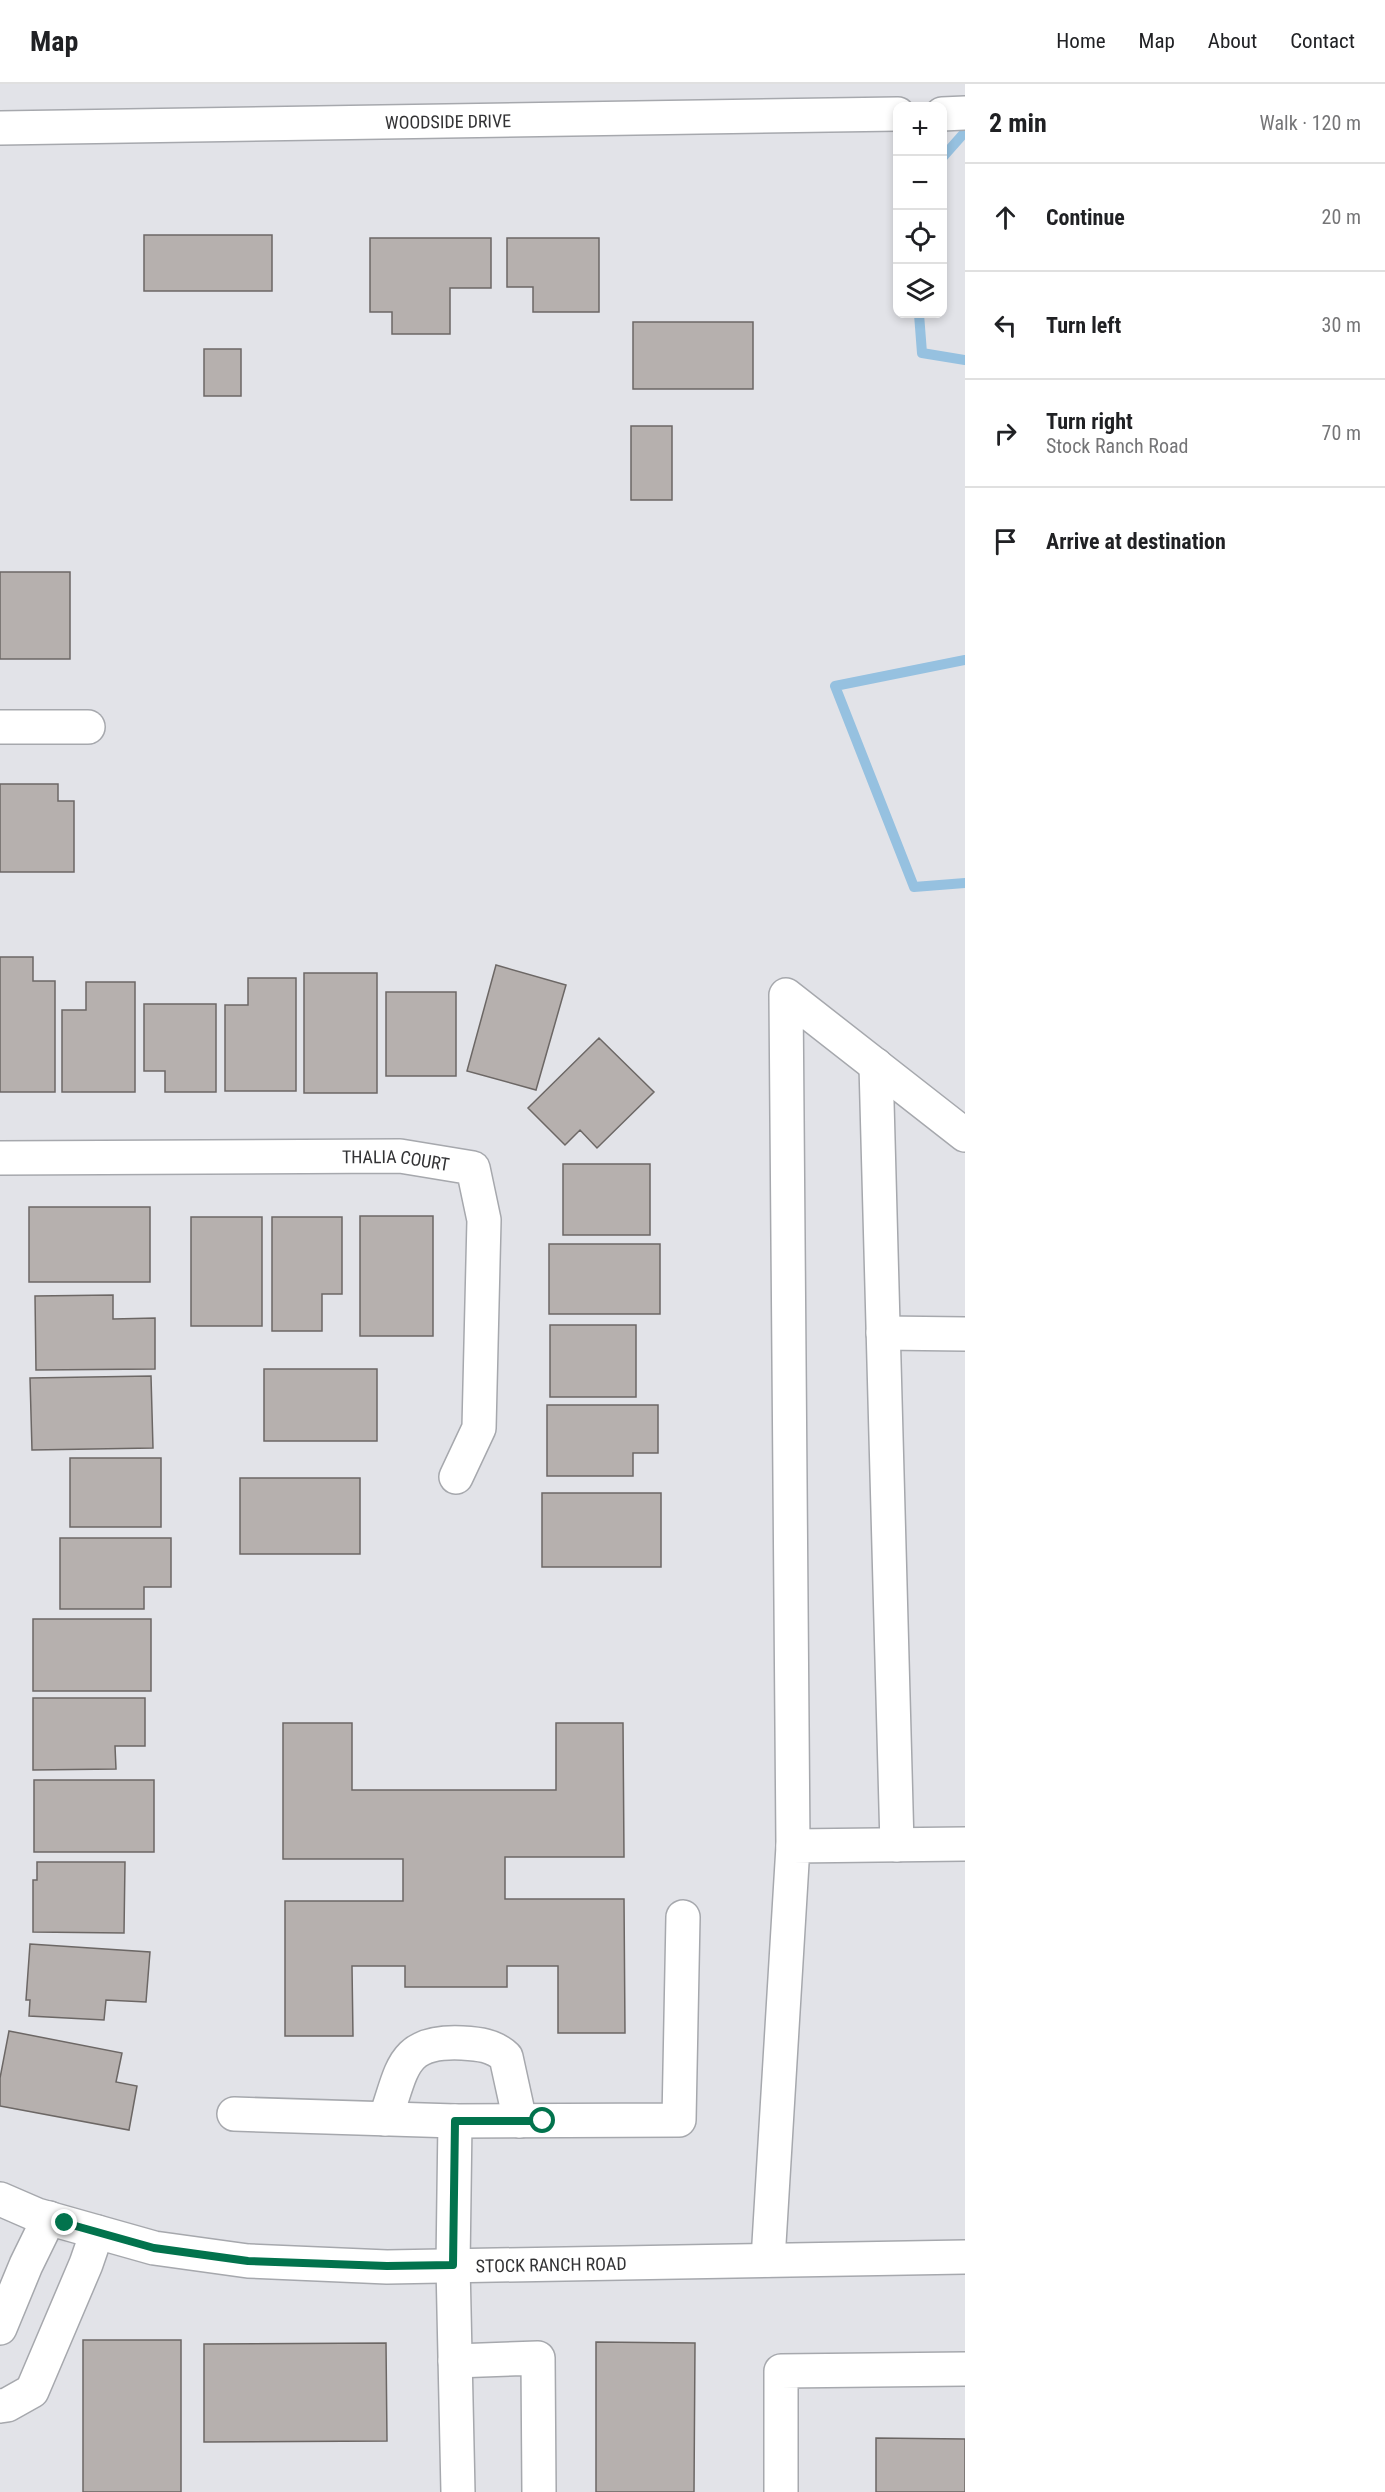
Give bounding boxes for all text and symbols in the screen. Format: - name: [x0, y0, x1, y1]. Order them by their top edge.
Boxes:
- text: Map: [30, 25, 78, 58]
- text: Home: [1056, 29, 1106, 53]
- text: Map: [1139, 29, 1175, 53]
- text: About: [1208, 29, 1257, 53]
- text: Contact: [1290, 29, 1355, 53]
- map controls: [893, 102, 947, 318]
- button: +: [893, 102, 947, 156]
- text: 2 min: [989, 108, 1047, 138]
- street label: WOODSIDE DRIVE: [385, 110, 511, 132]
- text: Walk · 120 m: [1260, 111, 1361, 135]
- button: −: [893, 156, 947, 210]
- icon: ahead: [989, 201, 1022, 234]
- text: Continue: [1046, 205, 1125, 230]
- text: 20 m: [1322, 205, 1361, 229]
- button: locate: [893, 210, 947, 264]
- button: layers: [893, 264, 947, 318]
- icon: left: [989, 309, 1022, 342]
- text: Turn left: [1046, 313, 1121, 338]
- text: 30 m: [1322, 313, 1361, 337]
- text: Turn right: [1046, 409, 1133, 434]
- icon: right: [989, 417, 1022, 450]
- text: 70 m: [1322, 421, 1361, 445]
- text: Stock Ranch Road: [1046, 434, 1189, 458]
- icon: arrive: [989, 525, 1022, 558]
- text: Arrive at destination: [1046, 529, 1226, 554]
- street label: THALIA COURT: [342, 1145, 451, 1174]
- route start: [529, 2107, 555, 2133]
- route end: [51, 2209, 77, 2235]
- street label: STOCK RANCH ROAD: [475, 2252, 627, 2276]

